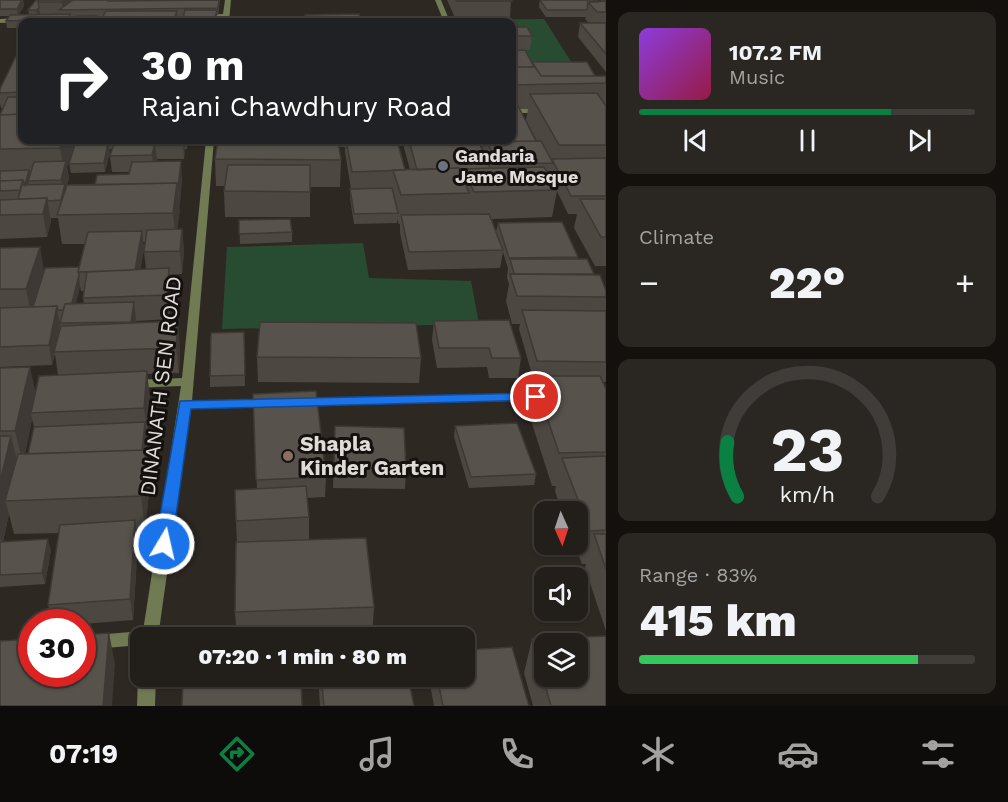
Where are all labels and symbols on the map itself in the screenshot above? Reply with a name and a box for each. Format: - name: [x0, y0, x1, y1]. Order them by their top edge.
- place label: Gandaria Jame Mosque: [455, 145, 578, 187]
- marker: Gandaria Jame Mosque: [436, 159, 450, 173]
- street label: DINANATH SEN ROAD: [135, 275, 186, 497]
- pin: [510, 371, 561, 422]
- place label: Shapla Kinder Garten: [300, 431, 444, 480]
- marker: Shapla Kinder Garten: [281, 449, 295, 463]
- north arrow: [534, 501, 588, 555]
- position arrow: [132, 512, 196, 576]
- speed limit sign: 30: [18, 609, 96, 687]

